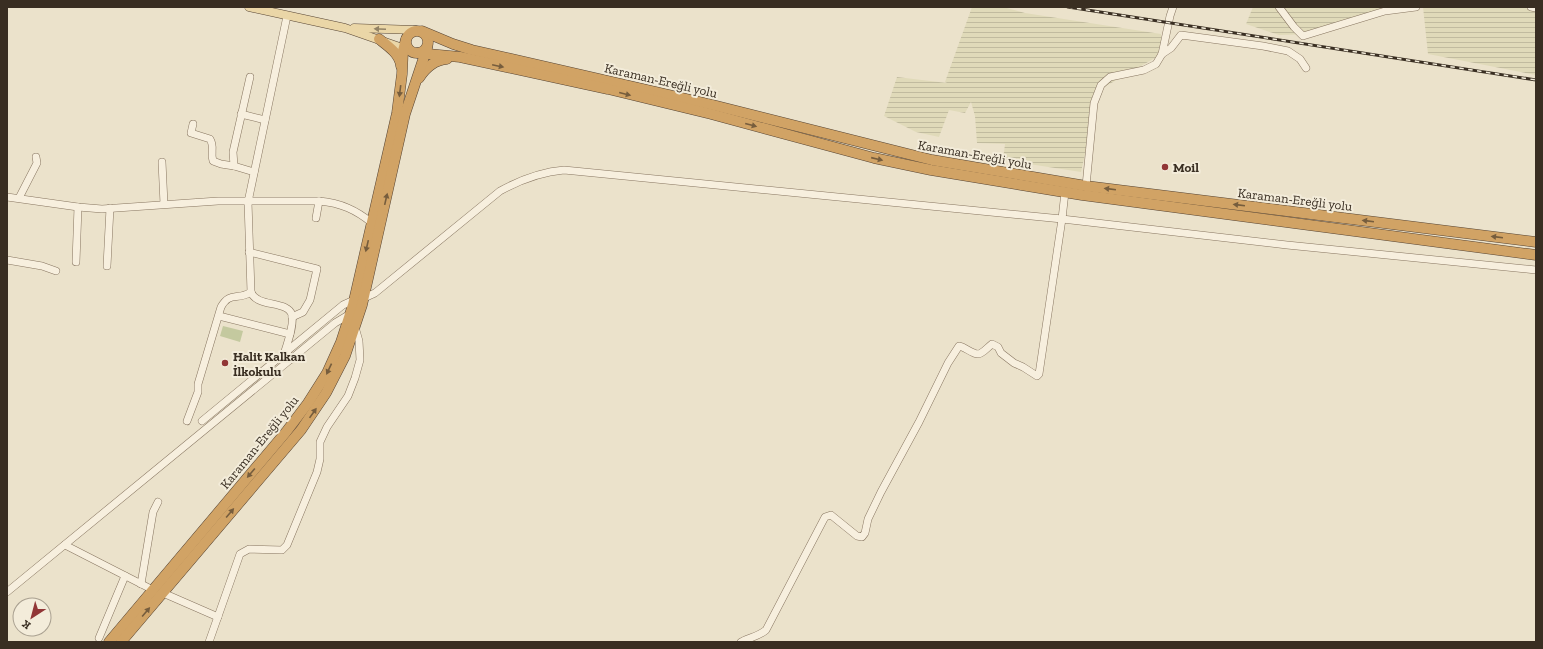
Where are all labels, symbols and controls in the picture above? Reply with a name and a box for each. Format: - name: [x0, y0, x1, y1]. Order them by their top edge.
- one-way arrow: [373, 26, 386, 32]
- street label: Karaman-Ereğli yolu: [603, 60, 719, 101]
- one-way arrow: [492, 63, 504, 69]
- one-way arrow: [397, 85, 403, 97]
- one-way arrow: [619, 91, 631, 97]
- one-way arrow: [746, 122, 758, 128]
- street label: Karaman-Ereğli yolu: [917, 137, 1034, 172]
- one-way arrow: [871, 156, 883, 162]
- place label: Moil: [1173, 160, 1199, 175]
- marker: Moil: [1160, 162, 1170, 172]
- street label: Karaman-Ereğli yolu: [1237, 185, 1354, 214]
- one-way arrow: [1104, 186, 1116, 192]
- one-way arrow: [384, 193, 390, 205]
- one-way arrow: [1233, 202, 1245, 208]
- one-way arrow: [1362, 218, 1374, 224]
- one-way arrow: [1491, 234, 1503, 240]
- one-way arrow: [364, 240, 370, 252]
- place label: Halit Kalkan İlkokulu: [233, 349, 305, 379]
- marker: Halit Kalkan İlkokulu: [220, 358, 230, 368]
- one-way arrow: [326, 364, 332, 375]
- street label: Karaman-Ereğli yolu: [217, 392, 302, 492]
- one-way arrow: [309, 408, 317, 418]
- one-way arrow: [246, 468, 255, 478]
- one-way arrow: [226, 508, 235, 519]
- north arrow: [12, 597, 52, 637]
- one-way arrow: [142, 607, 151, 618]
- text: K: [19, 617, 33, 632]

